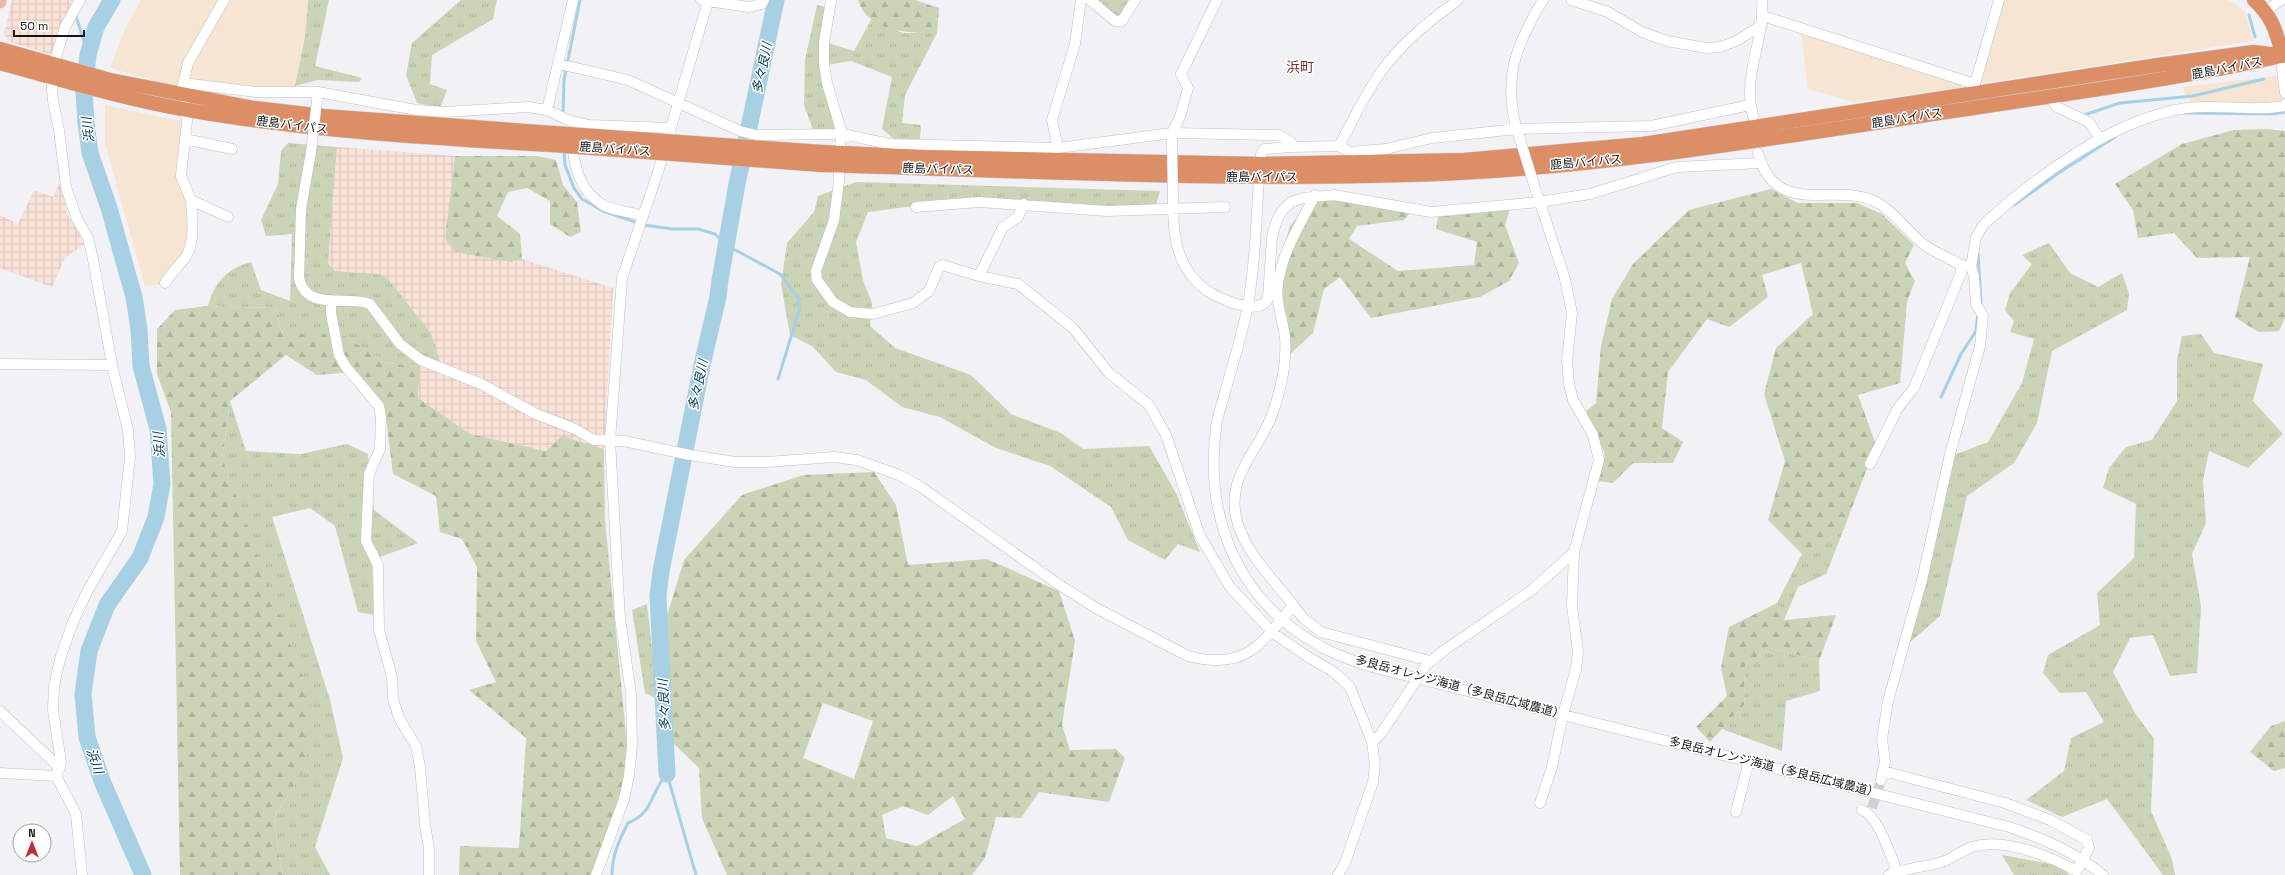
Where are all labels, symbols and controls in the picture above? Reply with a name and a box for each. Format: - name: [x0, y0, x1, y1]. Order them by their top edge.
- scale bar: [14, 12, 84, 38]
- text: 50 m: [20, 18, 48, 34]
- water label: 多々良川: [748, 39, 776, 95]
- street label: 鹿島バイパス: [2190, 53, 2264, 83]
- district label: 浜町: [1286, 58, 1314, 76]
- street label: 鹿島バイパス: [1870, 104, 1944, 132]
- street label: 鹿島バイパス: [255, 113, 329, 137]
- water label: 浜川: [78, 114, 98, 144]
- street label: 鹿島バイパス: [579, 139, 651, 159]
- street label: 鹿島バイパス: [1550, 151, 1622, 173]
- street label: 鹿島バイパス: [902, 160, 974, 178]
- street label: 鹿島バイパス: [1226, 169, 1298, 185]
- water label: 多々良川: [684, 356, 712, 412]
- water label: 浜川: [149, 429, 169, 459]
- street label: 多良岳オレンジ海道（多良岳広域農道）: [1354, 651, 1566, 723]
- water label: 多々良川: [654, 677, 674, 731]
- street label: 多良岳オレンジ海道（多良岳広域農道）: [1667, 733, 1881, 801]
- water label: 浜川: [83, 746, 108, 778]
- north arrow: [12, 823, 52, 863]
- text: N: [28, 826, 36, 840]

